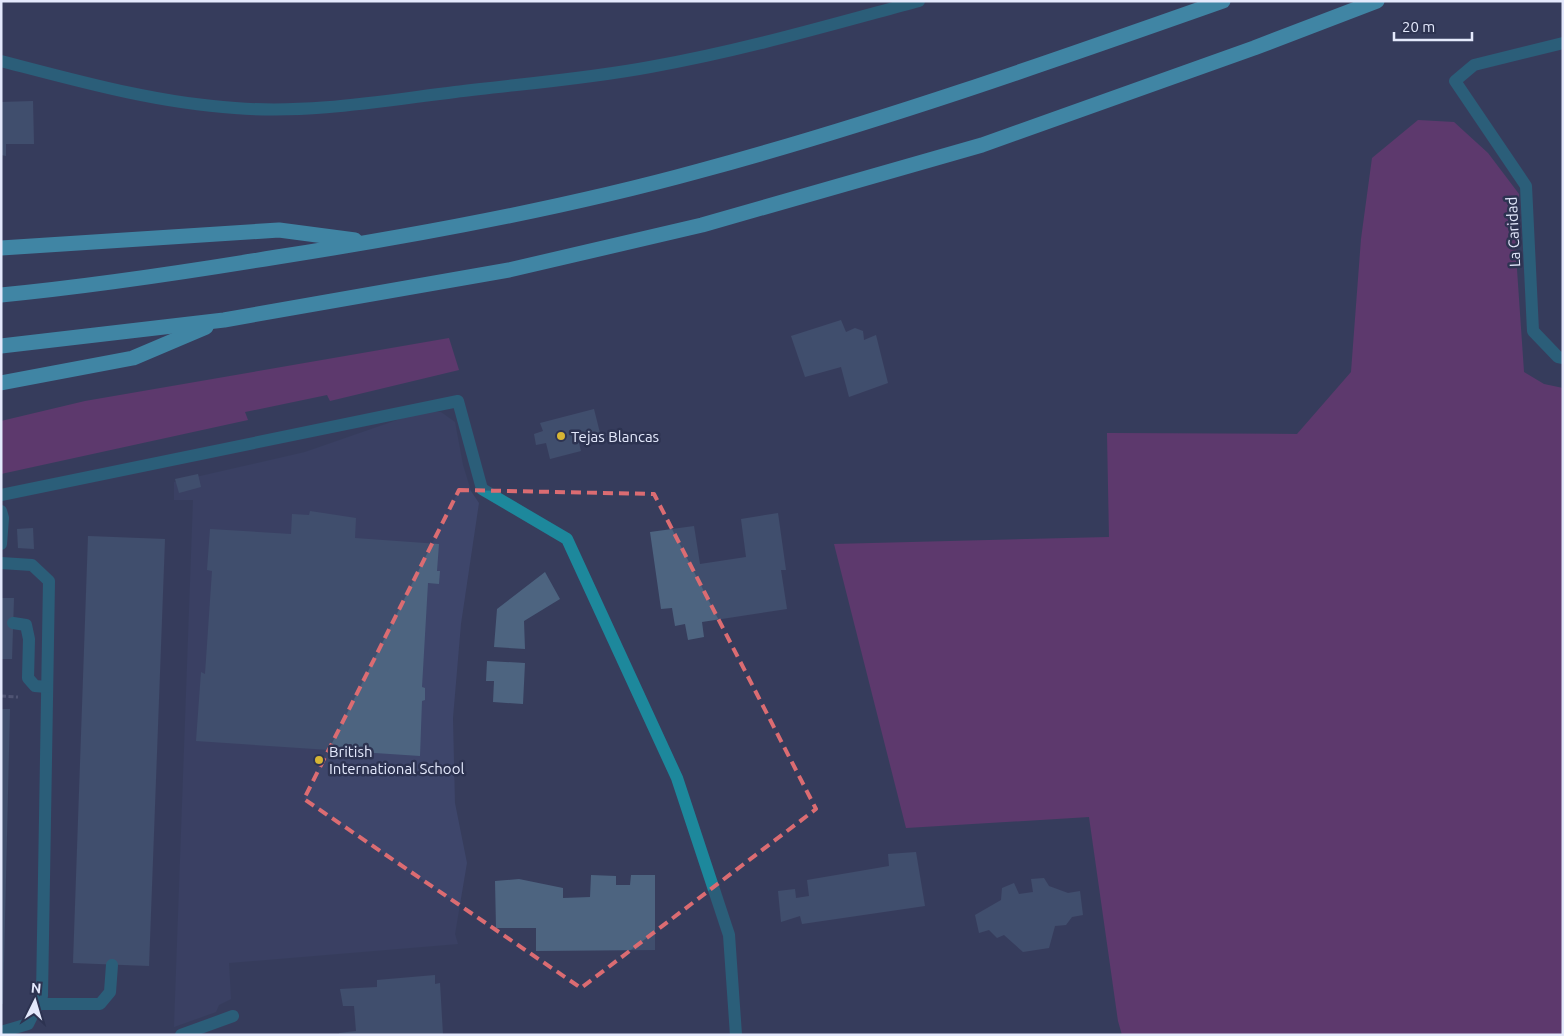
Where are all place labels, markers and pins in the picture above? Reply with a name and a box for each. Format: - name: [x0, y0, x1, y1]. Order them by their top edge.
- place label: Tejas Blancas: [571, 428, 659, 445]
- marker: Tejas Blancas: [555, 430, 567, 442]
- place label: British International School: [329, 743, 464, 777]
- marker: British International School: [313, 754, 325, 766]

